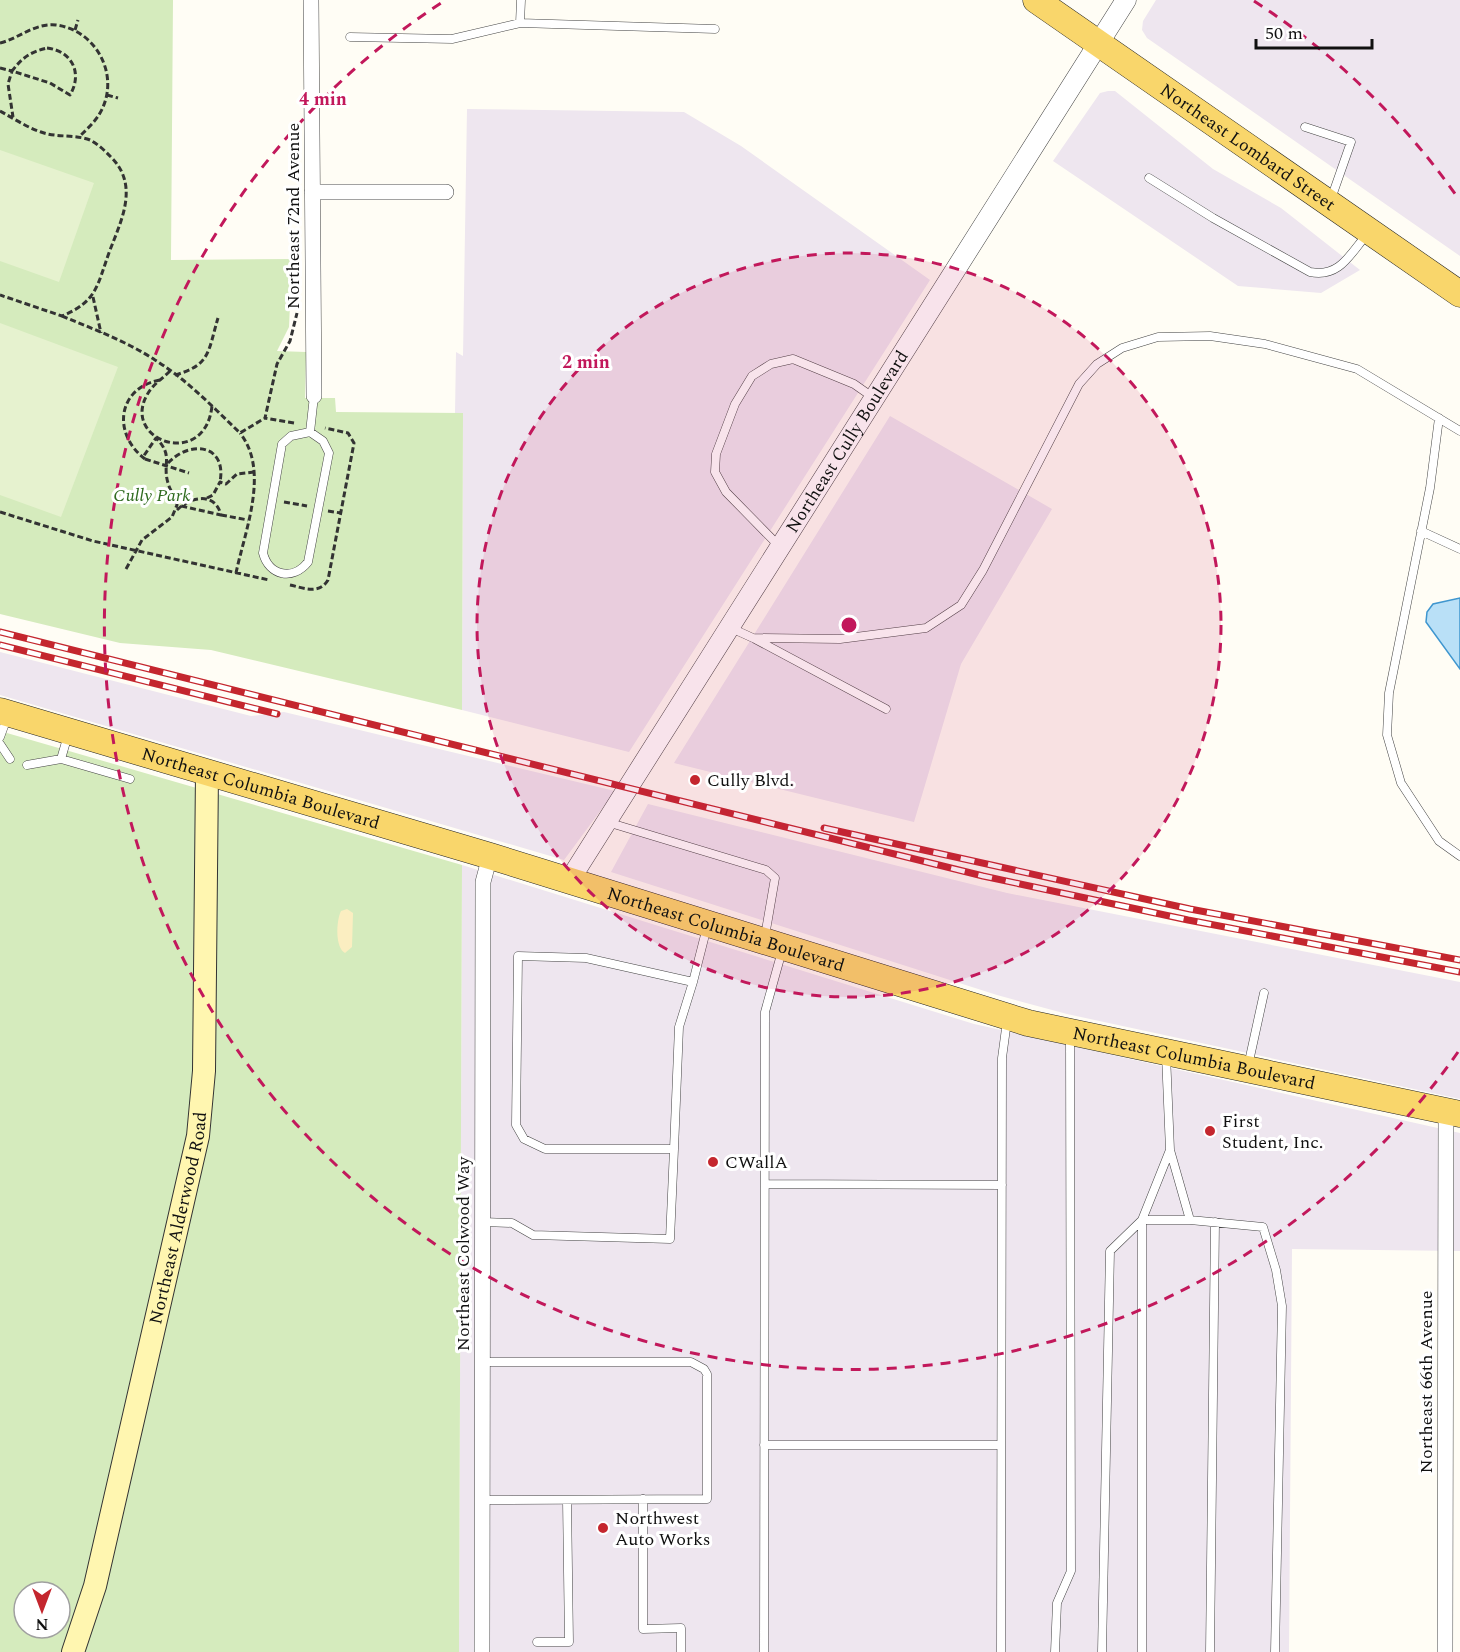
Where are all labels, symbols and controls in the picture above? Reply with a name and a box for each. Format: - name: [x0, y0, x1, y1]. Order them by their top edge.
- scale bar: [1256, 12, 1372, 50]
- text: 50 m: [1265, 20, 1303, 47]
- street label: Northeast Lombard Street: [1155, 76, 1341, 218]
- text: 4 min: [299, 86, 347, 113]
- street label: Northeast 72nd Avenue: [280, 123, 307, 309]
- street label: Northeast Cully Boulevard: [779, 345, 915, 538]
- text: 2 min: [562, 349, 610, 376]
- park label: Cully Park: [113, 482, 191, 509]
- centre of rings: [839, 615, 859, 635]
- street label: Northeast Columbia Boulevard: [138, 740, 383, 836]
- place label: Cully Blvd.: [707, 767, 794, 794]
- marker: Cully Blvd.: [688, 773, 702, 787]
- street label: Northeast Columbia Boulevard: [604, 880, 848, 979]
- street label: Northeast Columbia Boulevard: [1070, 1019, 1318, 1097]
- place label: First Student, Inc.: [1222, 1108, 1323, 1156]
- street label: Northeast Alderwood Road: [142, 1110, 214, 1327]
- marker: First Student, Inc.: [1203, 1124, 1217, 1138]
- place label: CWallA: [725, 1149, 788, 1176]
- street label: Northeast Colwood Way: [450, 1155, 477, 1351]
- marker: CWallA: [706, 1155, 720, 1169]
- street label: Northeast 66th Avenue: [1413, 1291, 1440, 1473]
- place label: Northwest Auto Works: [615, 1505, 710, 1553]
- marker: Northwest Auto Works: [596, 1521, 610, 1535]
- north arrow: [12, 1580, 72, 1640]
- text: N: [35, 1612, 49, 1636]

